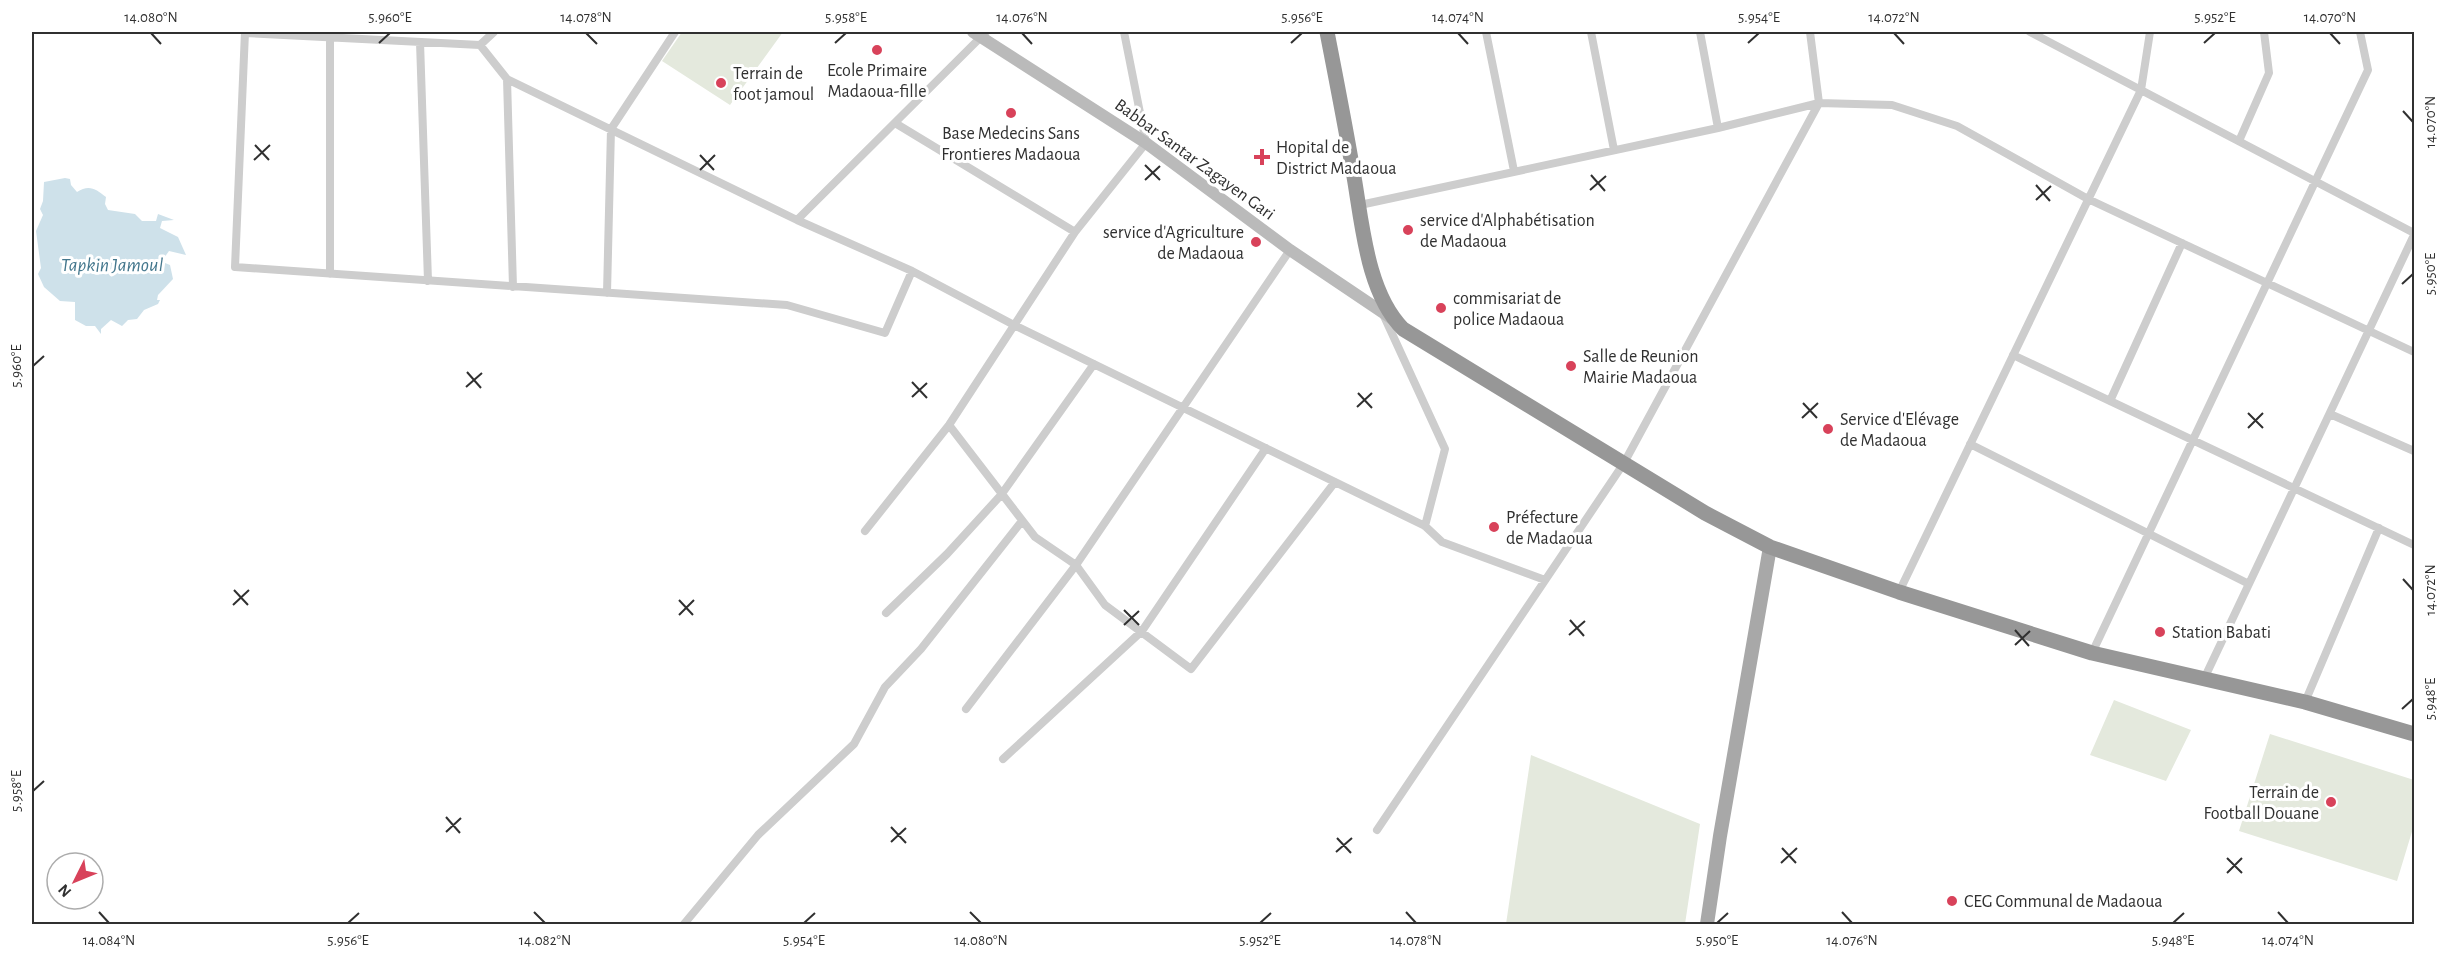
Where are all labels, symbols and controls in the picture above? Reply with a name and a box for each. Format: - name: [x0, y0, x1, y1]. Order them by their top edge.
- text: 14.080°N: [124, 10, 178, 25]
- text: 5.960°E: [368, 10, 412, 25]
- text: 14.078°N: [560, 10, 612, 25]
- text: 5.958°E: [825, 10, 867, 25]
- text: 14.076°N: [996, 10, 1048, 25]
- text: 5.956°E: [1281, 10, 1323, 25]
- text: 14.074°N: [1432, 10, 1484, 25]
- text: 5.954°E: [1738, 10, 1780, 25]
- text: 14.072°N: [1868, 10, 1920, 25]
- text: 5.952°E: [2194, 10, 2236, 25]
- text: 14.070°N: [2304, 10, 2356, 25]
- marker: Ecole Primaire Madaoua-fille: [870, 43, 884, 57]
- place label: Ecole Primaire Madaoua-fille: [827, 62, 927, 101]
- place label: Terrain de foot jamoul: [733, 65, 814, 104]
- marker: Terrain de foot jamoul: [714, 76, 728, 90]
- street label: Babbar Santar Zagayen Gari: [1111, 96, 1278, 224]
- text: 14.070°N: [2423, 96, 2438, 148]
- marker: Base Medecins Sans Frontieres Madaoua: [1004, 106, 1018, 120]
- place label: Base Medecins Sans Frontieres Madaoua: [941, 125, 1081, 164]
- place label: Hopital de District Madaoua: [1276, 139, 1396, 178]
- marker: Hopital de District Madaoua: [1253, 148, 1271, 166]
- place label: service d'Alphabétisation de Madaoua: [1420, 212, 1595, 251]
- marker: service d'Alphabétisation de Madaoua: [1401, 223, 1415, 237]
- place label: service d'Agriculture de Madaoua: [1103, 224, 1244, 263]
- marker: service d'Agriculture de Madaoua: [1249, 235, 1263, 249]
- text: 5.950°E: [2423, 253, 2438, 295]
- water label: Tapkin Jamoul: [61, 255, 163, 275]
- place label: commisariat de police Madaoua: [1453, 290, 1564, 329]
- marker: commisariat de police Madaoua: [1434, 301, 1448, 315]
- text: 5.960°E: [9, 344, 24, 388]
- place label: Salle de Reunion Mairie Madaoua: [1583, 348, 1698, 387]
- marker: Salle de Reunion Mairie Madaoua: [1564, 359, 1578, 373]
- place label: Service d'Elévage de Madaoua: [1840, 411, 1959, 450]
- marker: Service d'Elévage de Madaoua: [1821, 422, 1835, 436]
- place label: Préfecture de Madaoua: [1506, 509, 1593, 548]
- marker: Préfecture de Madaoua: [1487, 520, 1501, 534]
- text: 14.072°N: [2423, 564, 2438, 616]
- place label: Station Babati: [2172, 624, 2271, 642]
- marker: Station Babati: [2153, 625, 2167, 639]
- text: 5.948°E: [2423, 678, 2438, 720]
- text: 5.958°E: [9, 770, 24, 812]
- place label: Terrain de Football Douane: [2204, 784, 2319, 823]
- marker: Terrain de Football Douane: [2324, 795, 2338, 809]
- north arrow: [45, 851, 105, 911]
- text: N: [55, 881, 74, 900]
- place label: CEG Communal de Madaoua: [1964, 893, 2163, 911]
- marker: CEG Communal de Madaoua: [1945, 894, 1959, 908]
- text: 14.084°N: [83, 933, 135, 948]
- text: 5.956°E: [327, 933, 369, 948]
- text: 14.082°N: [519, 933, 571, 948]
- text: 5.954°E: [783, 933, 825, 948]
- text: 14.080°N: [954, 933, 1008, 948]
- text: 5.952°E: [1239, 933, 1281, 948]
- text: 14.078°N: [1390, 933, 1442, 948]
- text: 5.950°E: [1696, 933, 1738, 948]
- text: 14.076°N: [1826, 933, 1878, 948]
- text: 5.948°E: [2152, 933, 2194, 948]
- text: 14.074°N: [2262, 933, 2314, 948]

